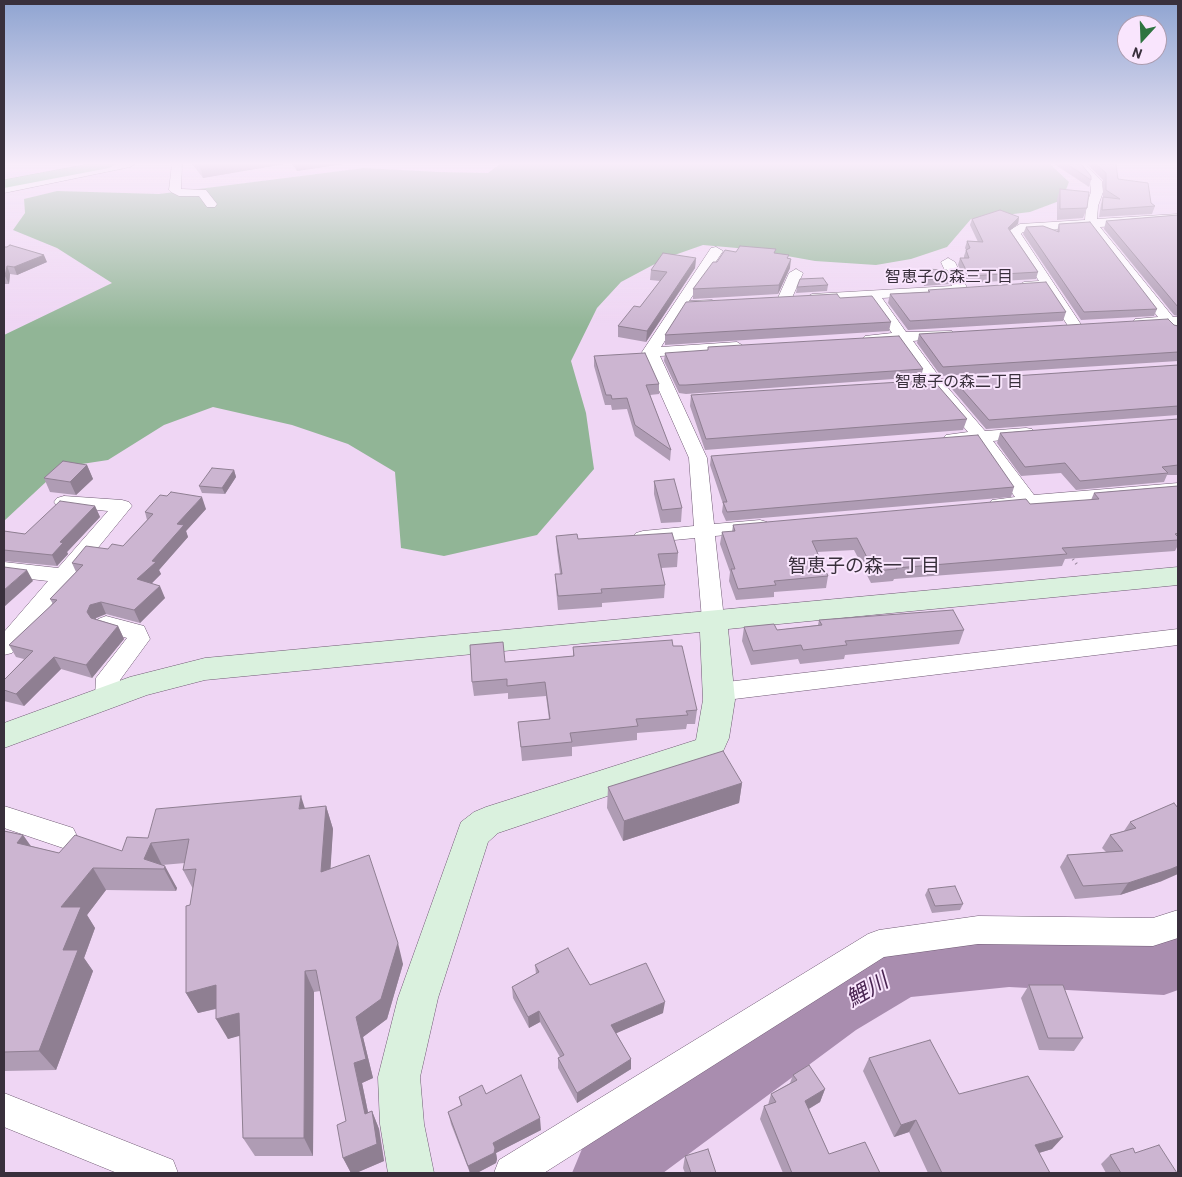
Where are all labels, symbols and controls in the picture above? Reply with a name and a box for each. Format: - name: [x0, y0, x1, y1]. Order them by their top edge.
- north arrow: [1117, 15, 1167, 65]
- text: N: [1130, 44, 1144, 63]
- district label: 智恵子の森三丁目: [885, 267, 1013, 287]
- district label: 智恵子の森二丁目: [895, 372, 1023, 392]
- district label: 智恵子の森一丁目: [788, 555, 940, 577]
- water label: 鯉川: [841, 968, 893, 1012]

